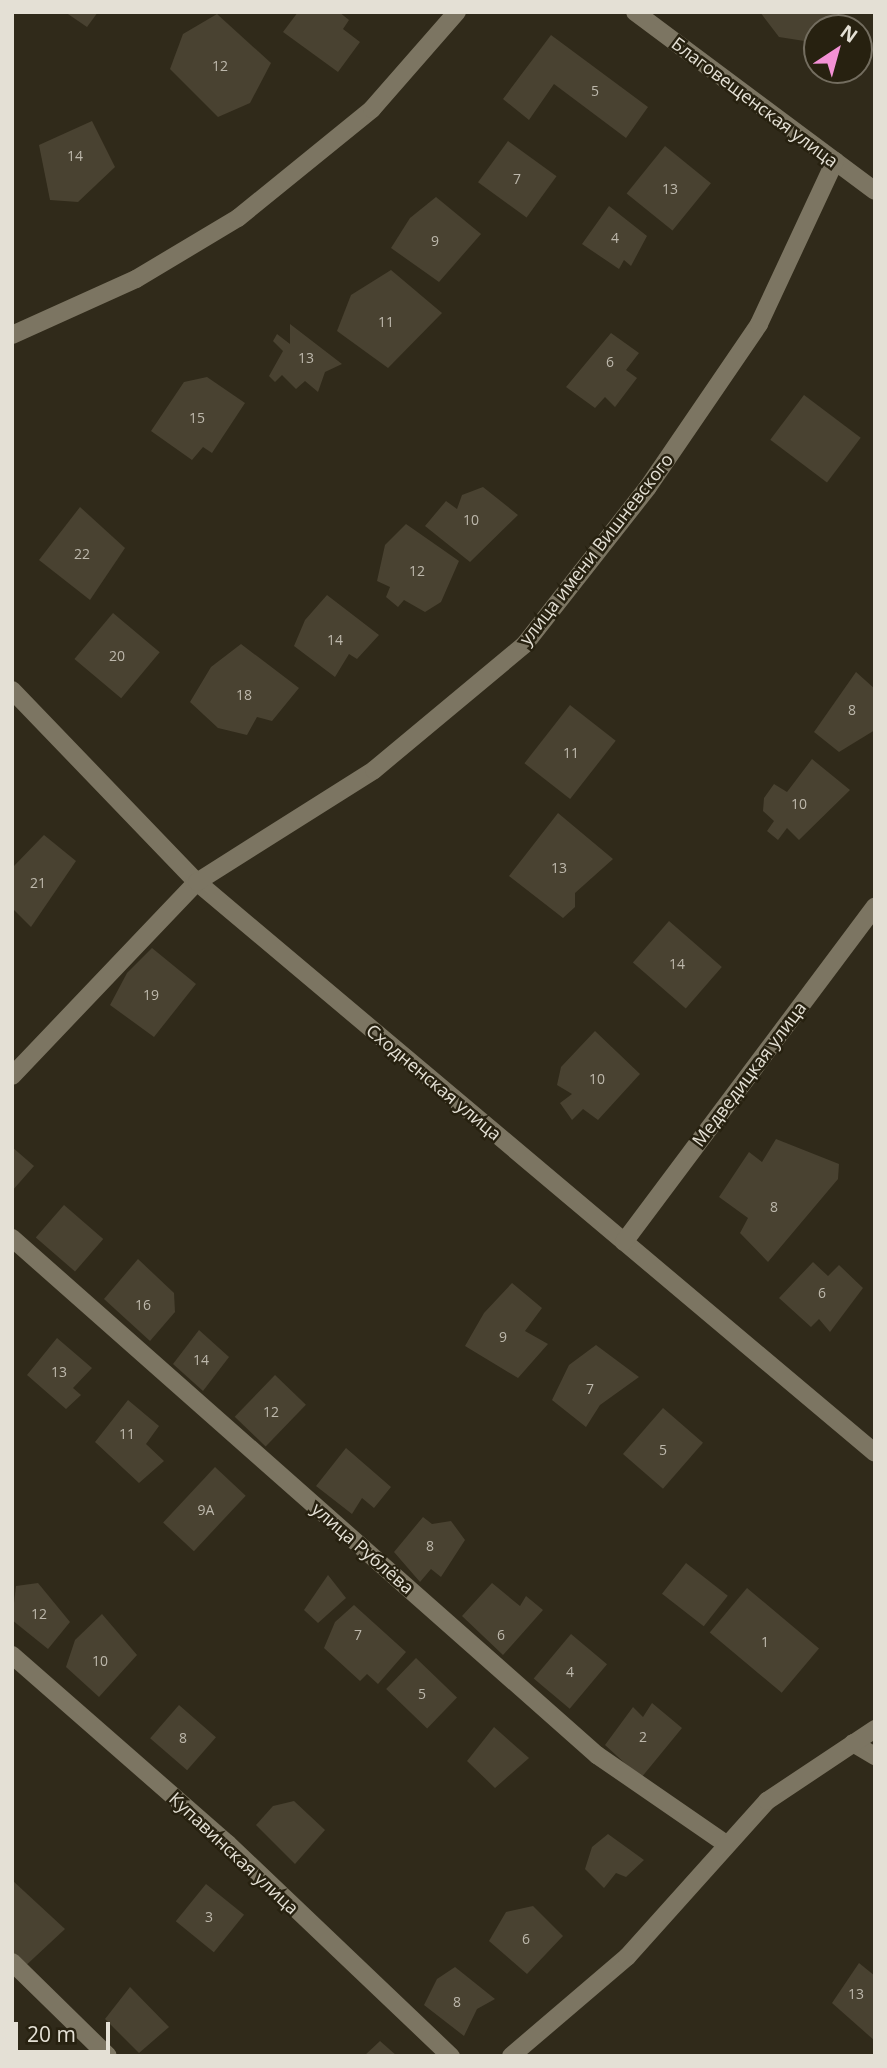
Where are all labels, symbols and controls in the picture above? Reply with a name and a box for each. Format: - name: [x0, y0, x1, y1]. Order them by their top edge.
- north arrow: [803, 14, 873, 84]
- text: N: [835, 19, 863, 49]
- street label: Благовещенская улица: [668, 32, 842, 172]
- house number: 12: [212, 58, 228, 74]
- house number: 5: [591, 83, 599, 99]
- house number: 14: [67, 148, 83, 164]
- house number: 7: [513, 171, 521, 187]
- house number: 13: [662, 181, 678, 197]
- house number: 4: [611, 230, 619, 246]
- house number: 9: [431, 233, 439, 249]
- house number: 11: [378, 314, 394, 330]
- house number: 13: [298, 350, 314, 366]
- house number: 6: [606, 354, 614, 370]
- house number: 15: [189, 410, 205, 426]
- street label: улица имени Вишневского: [514, 449, 678, 649]
- house number: 10: [463, 512, 479, 528]
- house number: 22: [74, 546, 90, 562]
- house number: 12: [409, 563, 425, 579]
- house number: 14: [327, 632, 343, 648]
- house number: 20: [109, 648, 125, 664]
- house number: 18: [236, 687, 252, 703]
- house number: 8: [848, 702, 856, 718]
- house number: 11: [563, 745, 579, 761]
- house number: 10: [791, 796, 807, 812]
- house number: 13: [551, 860, 567, 876]
- house number: 21: [30, 875, 46, 891]
- house number: 14: [669, 956, 685, 972]
- house number: 19: [143, 987, 159, 1003]
- street label: Медведицкая улица: [687, 997, 811, 1151]
- street label: Сходненская улица: [362, 1019, 506, 1145]
- house number: 10: [589, 1071, 605, 1087]
- house number: 8: [770, 1199, 778, 1215]
- house number: 6: [818, 1285, 826, 1301]
- house number: 16: [135, 1297, 151, 1313]
- house number: 9: [499, 1329, 507, 1345]
- house number: 14: [193, 1352, 209, 1368]
- house number: 13: [51, 1364, 67, 1380]
- house number: 7: [586, 1381, 594, 1397]
- house number: 12: [263, 1404, 279, 1420]
- house number: 11: [119, 1426, 135, 1442]
- house number: 5: [659, 1442, 667, 1458]
- street label: улица Рублёва: [308, 1498, 418, 1598]
- house number: 9А: [198, 1502, 214, 1518]
- house number: 8: [426, 1538, 434, 1554]
- house number: 12: [31, 1606, 47, 1622]
- house number: 7: [354, 1627, 362, 1643]
- house number: 6: [497, 1627, 505, 1643]
- house number: 1: [761, 1634, 769, 1650]
- house number: 10: [92, 1653, 108, 1669]
- house number: 4: [566, 1664, 574, 1680]
- house number: 5: [418, 1686, 426, 1702]
- house number: 2: [639, 1729, 647, 1745]
- house number: 8: [179, 1730, 187, 1746]
- street label: Купавинская улица: [165, 1787, 303, 1919]
- house number: 3: [205, 1909, 213, 1925]
- house number: 6: [522, 1931, 530, 1947]
- house number: 13: [848, 1986, 864, 2002]
- house number: 8: [453, 1994, 461, 2010]
- scale bar: [18, 2008, 114, 2052]
- text: 20 m: [27, 2020, 76, 2048]

